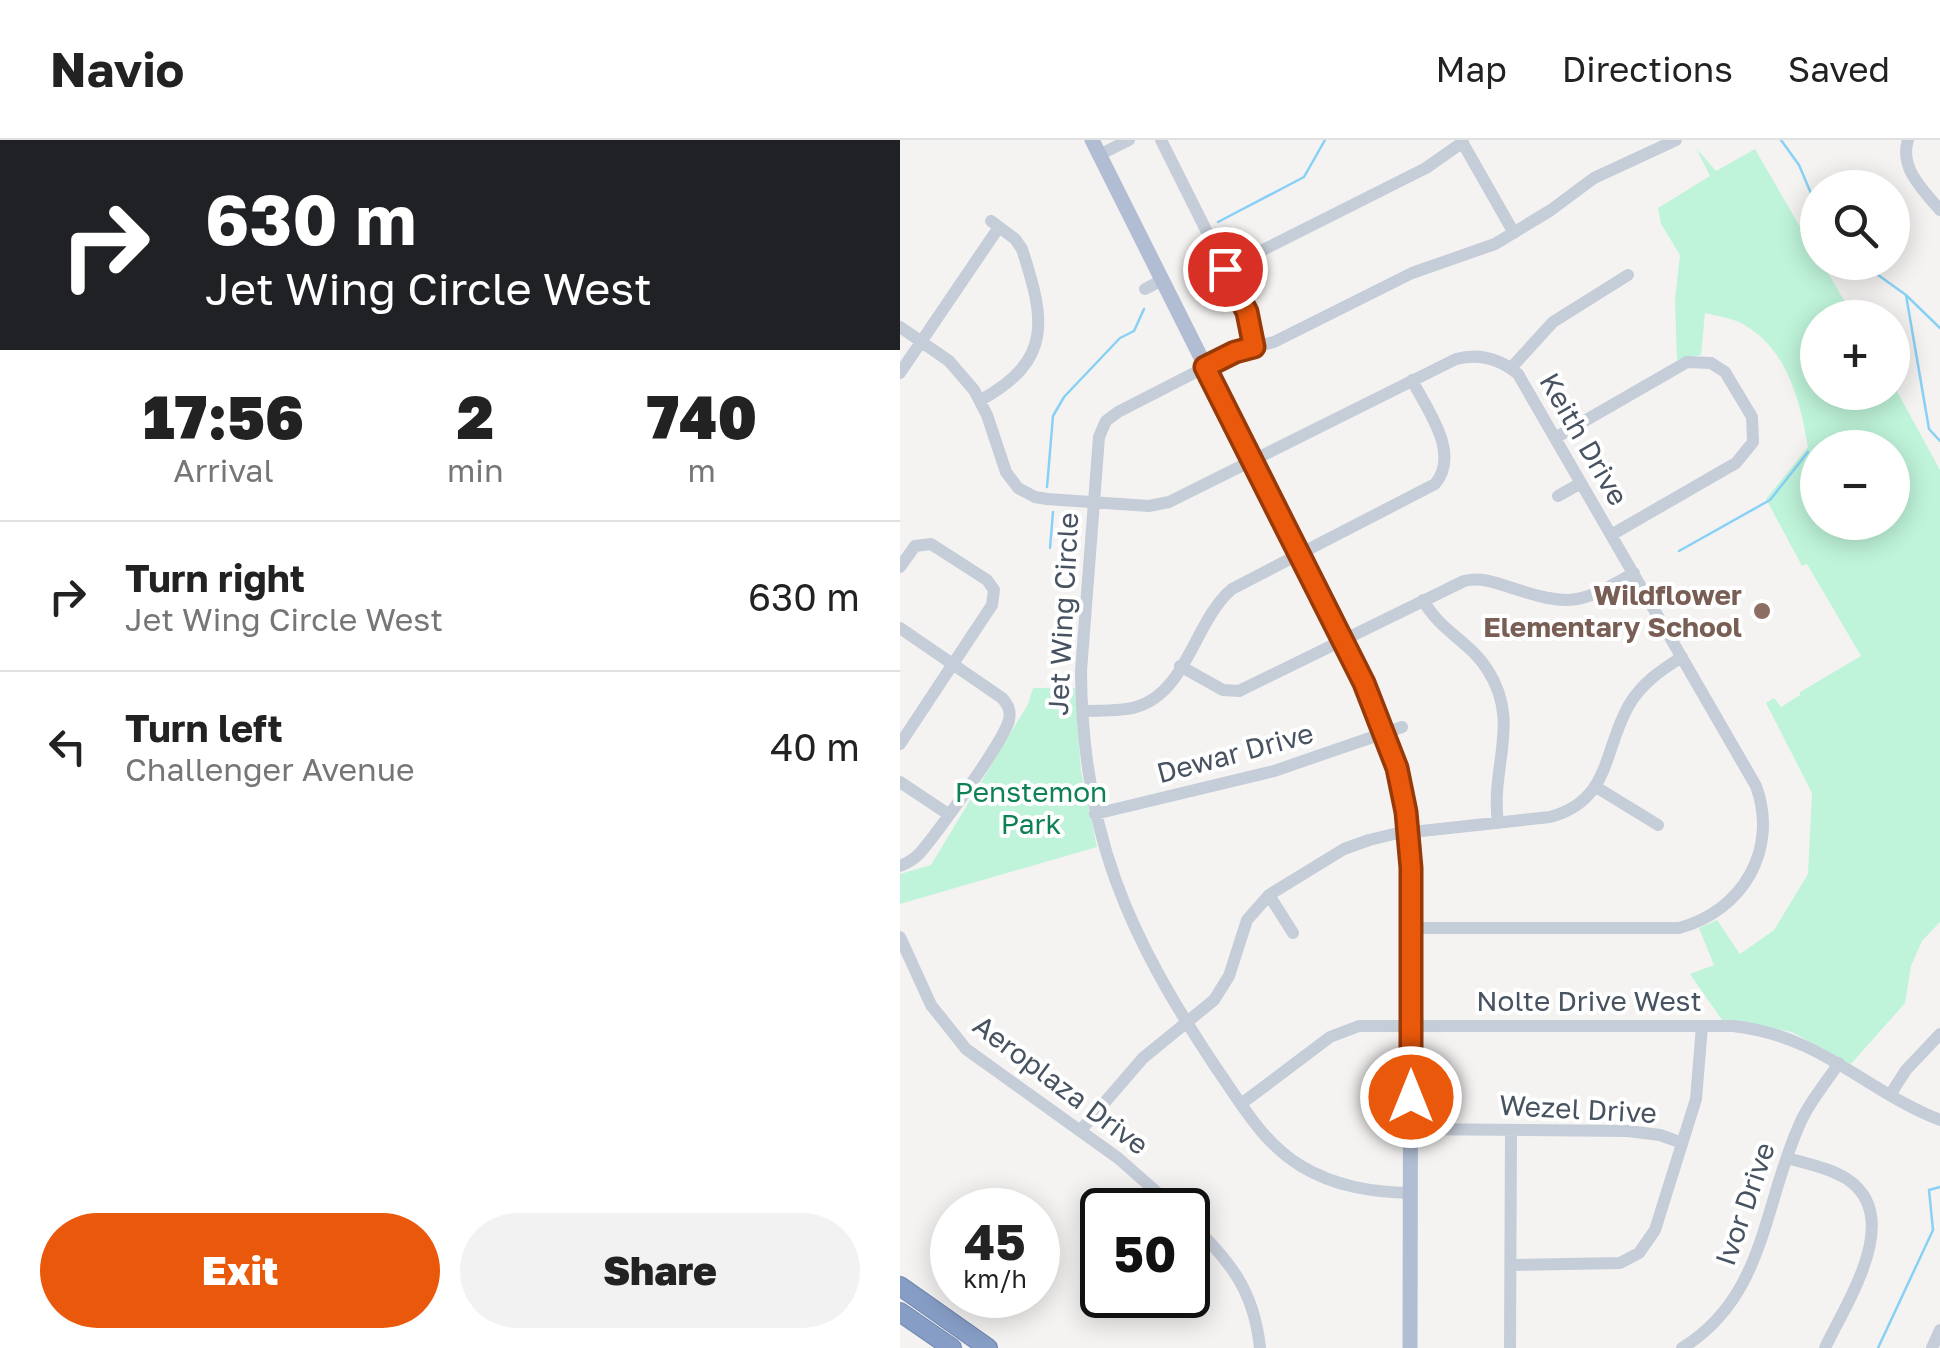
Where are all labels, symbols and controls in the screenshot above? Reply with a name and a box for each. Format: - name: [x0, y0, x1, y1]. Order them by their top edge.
- text: Navio: [50, 40, 184, 98]
- text: Map: [1435, 48, 1507, 90]
- text: Directions: [1562, 48, 1733, 90]
- text: Saved: [1788, 48, 1890, 90]
- map controls: [1800, 170, 1910, 540]
- button: search: [1800, 170, 1910, 280]
- text: 630 m: [205, 176, 416, 260]
- icon: right: [40, 180, 170, 310]
- pin: [1183, 227, 1268, 312]
- icon: arrive: [1198, 242, 1253, 297]
- text: Jet Wing Circle West: [205, 261, 652, 315]
- button: +: [1800, 300, 1910, 410]
- street label: Keith Drive: [1533, 367, 1636, 511]
- text: 17:56: [143, 380, 304, 452]
- text: 2: [457, 380, 494, 452]
- text: 740: [647, 380, 757, 452]
- button: −: [1800, 430, 1910, 540]
- text: Arrival: [173, 451, 274, 489]
- text: min: [447, 451, 504, 489]
- text: m: [688, 451, 716, 489]
- street label: Jet Wing Circle: [1041, 512, 1084, 716]
- text: Turn right: [125, 555, 305, 600]
- icon: right: [40, 569, 95, 624]
- text: 630 m: [748, 574, 860, 619]
- place label: Wildflower Elementary School: [1483, 578, 1742, 643]
- text: Jet Wing Circle West: [125, 600, 443, 638]
- marker: Wildflower Elementary School: [1751, 600, 1773, 622]
- text: Turn left: [125, 705, 283, 750]
- street label: Dewar Drive: [1153, 716, 1317, 789]
- icon: left: [40, 719, 95, 774]
- text: 40 m: [770, 724, 860, 769]
- text: Challenger Avenue: [125, 750, 415, 788]
- park label: Penstemon Park: [955, 775, 1107, 840]
- street label: Nolte Drive West: [1476, 984, 1702, 1017]
- street label: Aeroplaza Drive: [967, 1008, 1155, 1161]
- position arrow: [1359, 1045, 1463, 1149]
- street label: Wezel Drive: [1498, 1088, 1658, 1129]
- street label: Ivor Drive: [1708, 1138, 1781, 1270]
- speed limit sign: 50: [1080, 1188, 1210, 1318]
- text: 45: [964, 1211, 1026, 1271]
- button: Exit: [40, 1213, 440, 1328]
- button: Share: [460, 1213, 860, 1328]
- text: km/h: [963, 1263, 1027, 1294]

